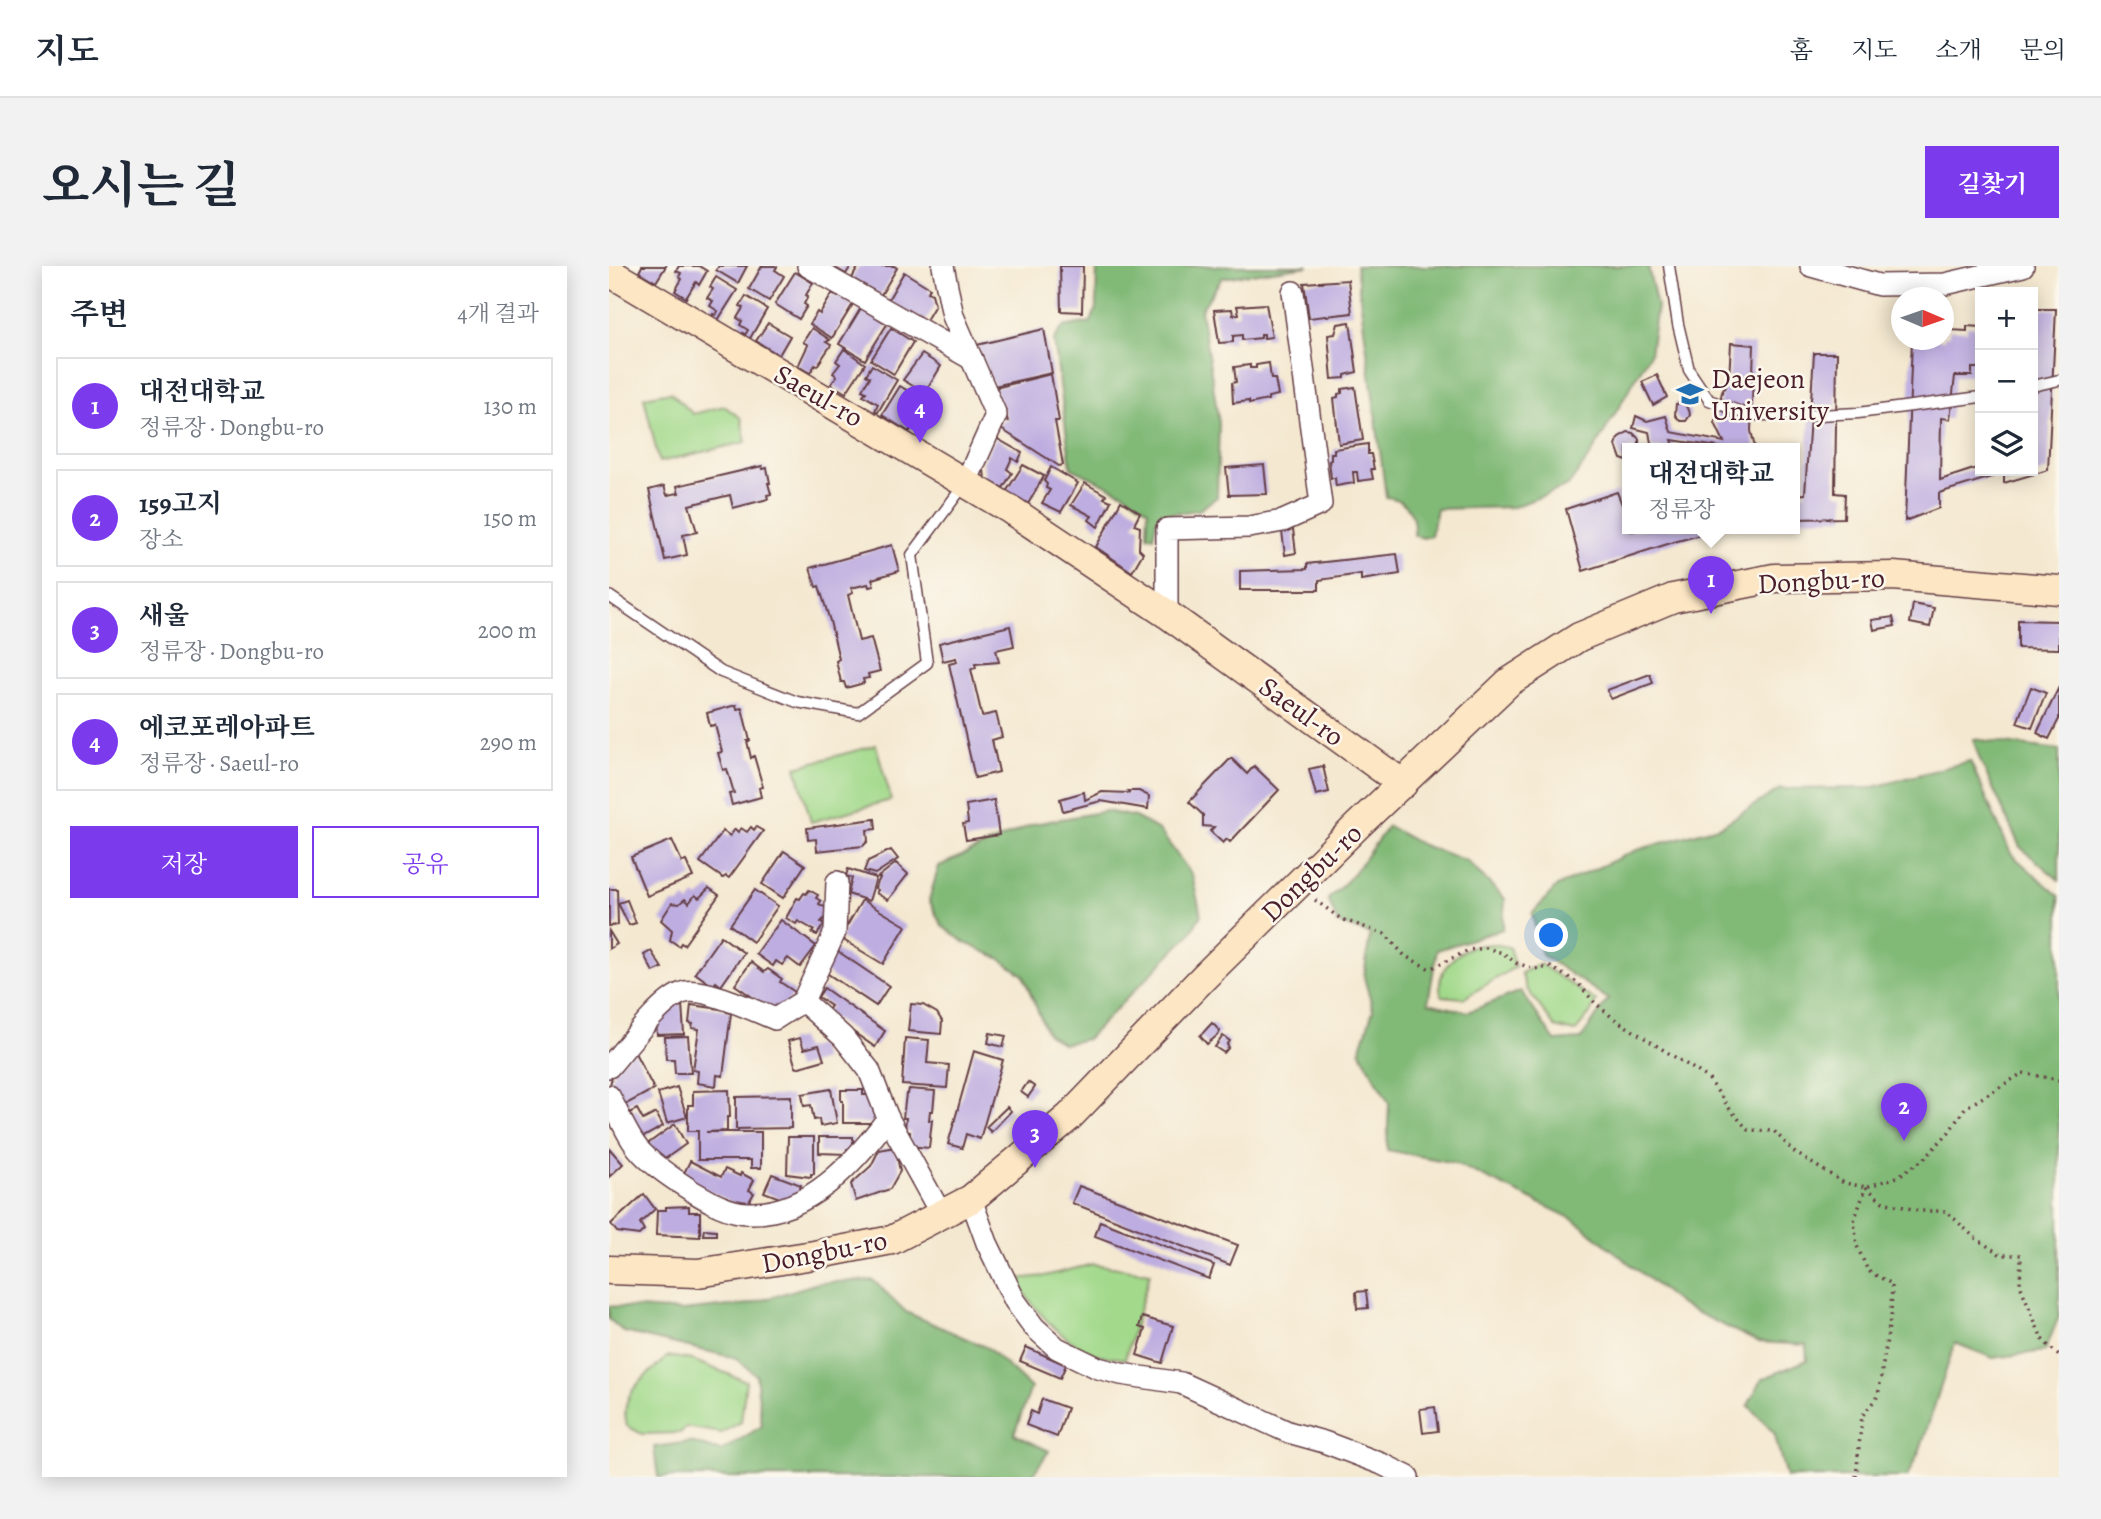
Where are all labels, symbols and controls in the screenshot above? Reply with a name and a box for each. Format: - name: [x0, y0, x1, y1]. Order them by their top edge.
- text: 지도: [35, 28, 99, 73]
- text: 홈: [1790, 34, 1813, 66]
- text: 지도: [1851, 34, 1897, 66]
- text: 소개: [1935, 34, 1982, 66]
- text: 문의: [2020, 34, 2066, 66]
- button: 길찾기: [1925, 146, 2059, 218]
- text: 오시는 길: [42, 152, 240, 219]
- north arrow: [1891, 287, 1954, 350]
- map controls: [1975, 287, 2038, 476]
- button: +: [1975, 287, 2038, 350]
- text: 주변: [70, 294, 128, 334]
- text: 4개 결과: [457, 298, 539, 329]
- button: −: [1975, 350, 2038, 413]
- street label: Saeul-ro: [767, 355, 870, 437]
- place label: Daejeon University: [1711, 360, 1829, 430]
- text: 대전대학교: [139, 374, 265, 409]
- school or university icon: Daejeon University: [1675, 379, 1705, 409]
- pin: 4: [897, 385, 943, 443]
- text: 1: [91, 391, 99, 422]
- text: 130 m: [484, 391, 537, 422]
- text: 정류장 · Dongbu-ro: [139, 412, 324, 443]
- button: layers: [1975, 413, 2038, 476]
- popup: [1622, 443, 1800, 534]
- text: 대전대학교: [1648, 456, 1774, 491]
- text: 159고지: [139, 486, 222, 521]
- text: 정류장: [1648, 494, 1715, 525]
- text: 2: [89, 503, 101, 534]
- text: 150 m: [483, 503, 537, 534]
- text: 장소: [139, 524, 183, 555]
- pin: 1: [1688, 556, 1734, 614]
- street label: Dongbu-ro: [1756, 559, 1886, 603]
- text: 새울: [139, 598, 189, 633]
- text: 3: [90, 615, 100, 646]
- text: 200 m: [478, 615, 537, 646]
- text: 정류장 · Dongbu-ro: [139, 636, 324, 667]
- street label: Saeul-ro: [1251, 668, 1352, 756]
- text: 에코포레아파트: [139, 710, 315, 745]
- text: 4: [90, 727, 100, 758]
- text: 290 m: [480, 727, 537, 758]
- text: 정류장 · Saeul-ro: [139, 748, 299, 779]
- street label: Dongbu-ro: [1253, 815, 1371, 931]
- button: 저장: [70, 826, 298, 898]
- button: 공유: [312, 826, 539, 898]
- your location: [1534, 918, 1568, 952]
- pin: 2: [1881, 1083, 1927, 1141]
- pin: 3: [1012, 1110, 1058, 1168]
- street label: Dongbu-ro: [758, 1221, 890, 1283]

